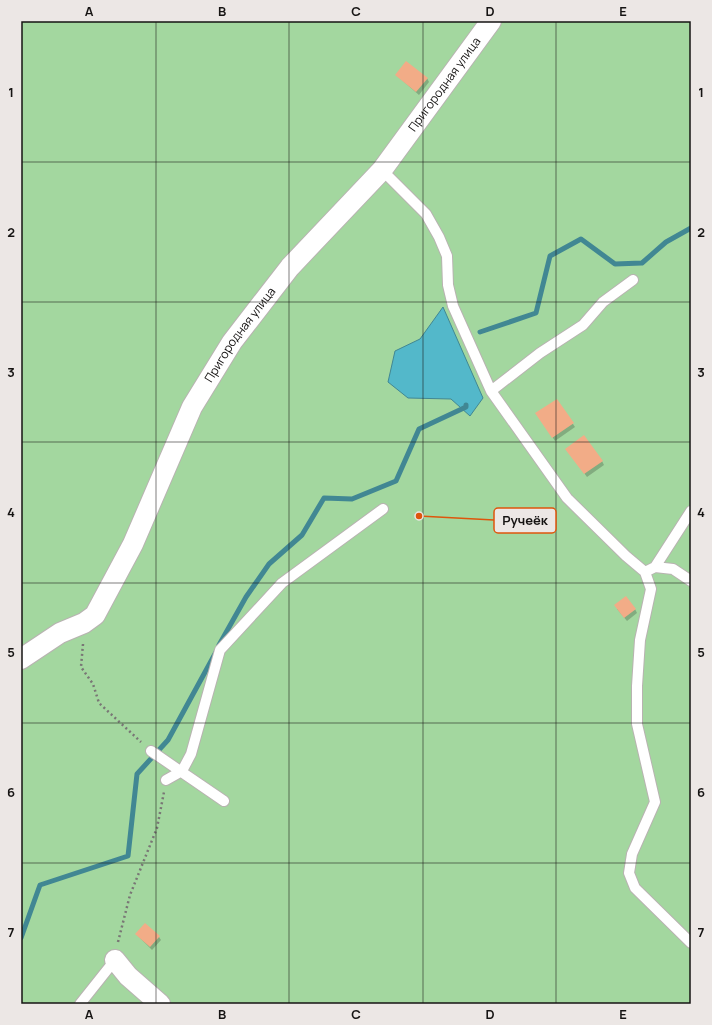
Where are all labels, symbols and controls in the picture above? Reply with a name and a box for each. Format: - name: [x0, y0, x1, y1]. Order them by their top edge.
- text: A: [85, 2, 94, 20]
- text: B: [218, 2, 226, 20]
- text: C: [351, 2, 361, 20]
- text: D: [485, 2, 495, 20]
- text: E: [619, 2, 627, 20]
- street label: Пригородная улица: [404, 34, 484, 135]
- text: 1: [8, 83, 14, 101]
- text: 1: [698, 83, 704, 101]
- text: 2: [7, 223, 15, 241]
- text: 2: [697, 223, 705, 241]
- street label: Пригородная улица: [200, 283, 279, 385]
- text: 3: [7, 363, 15, 381]
- text: 3: [697, 363, 705, 381]
- text: 4: [7, 503, 15, 521]
- text: 4: [697, 503, 705, 521]
- callout: Ручеёк: [494, 508, 556, 533]
- text: Ручеёк: [502, 511, 549, 529]
- text: 5: [7, 643, 15, 661]
- text: 5: [697, 643, 705, 661]
- text: 6: [7, 783, 15, 801]
- text: 6: [697, 783, 705, 801]
- text: 7: [8, 923, 15, 941]
- text: 7: [698, 923, 705, 941]
- text: A: [85, 1005, 94, 1023]
- text: B: [218, 1005, 226, 1023]
- text: C: [351, 1005, 361, 1023]
- text: D: [485, 1005, 495, 1023]
- text: E: [619, 1005, 627, 1023]

